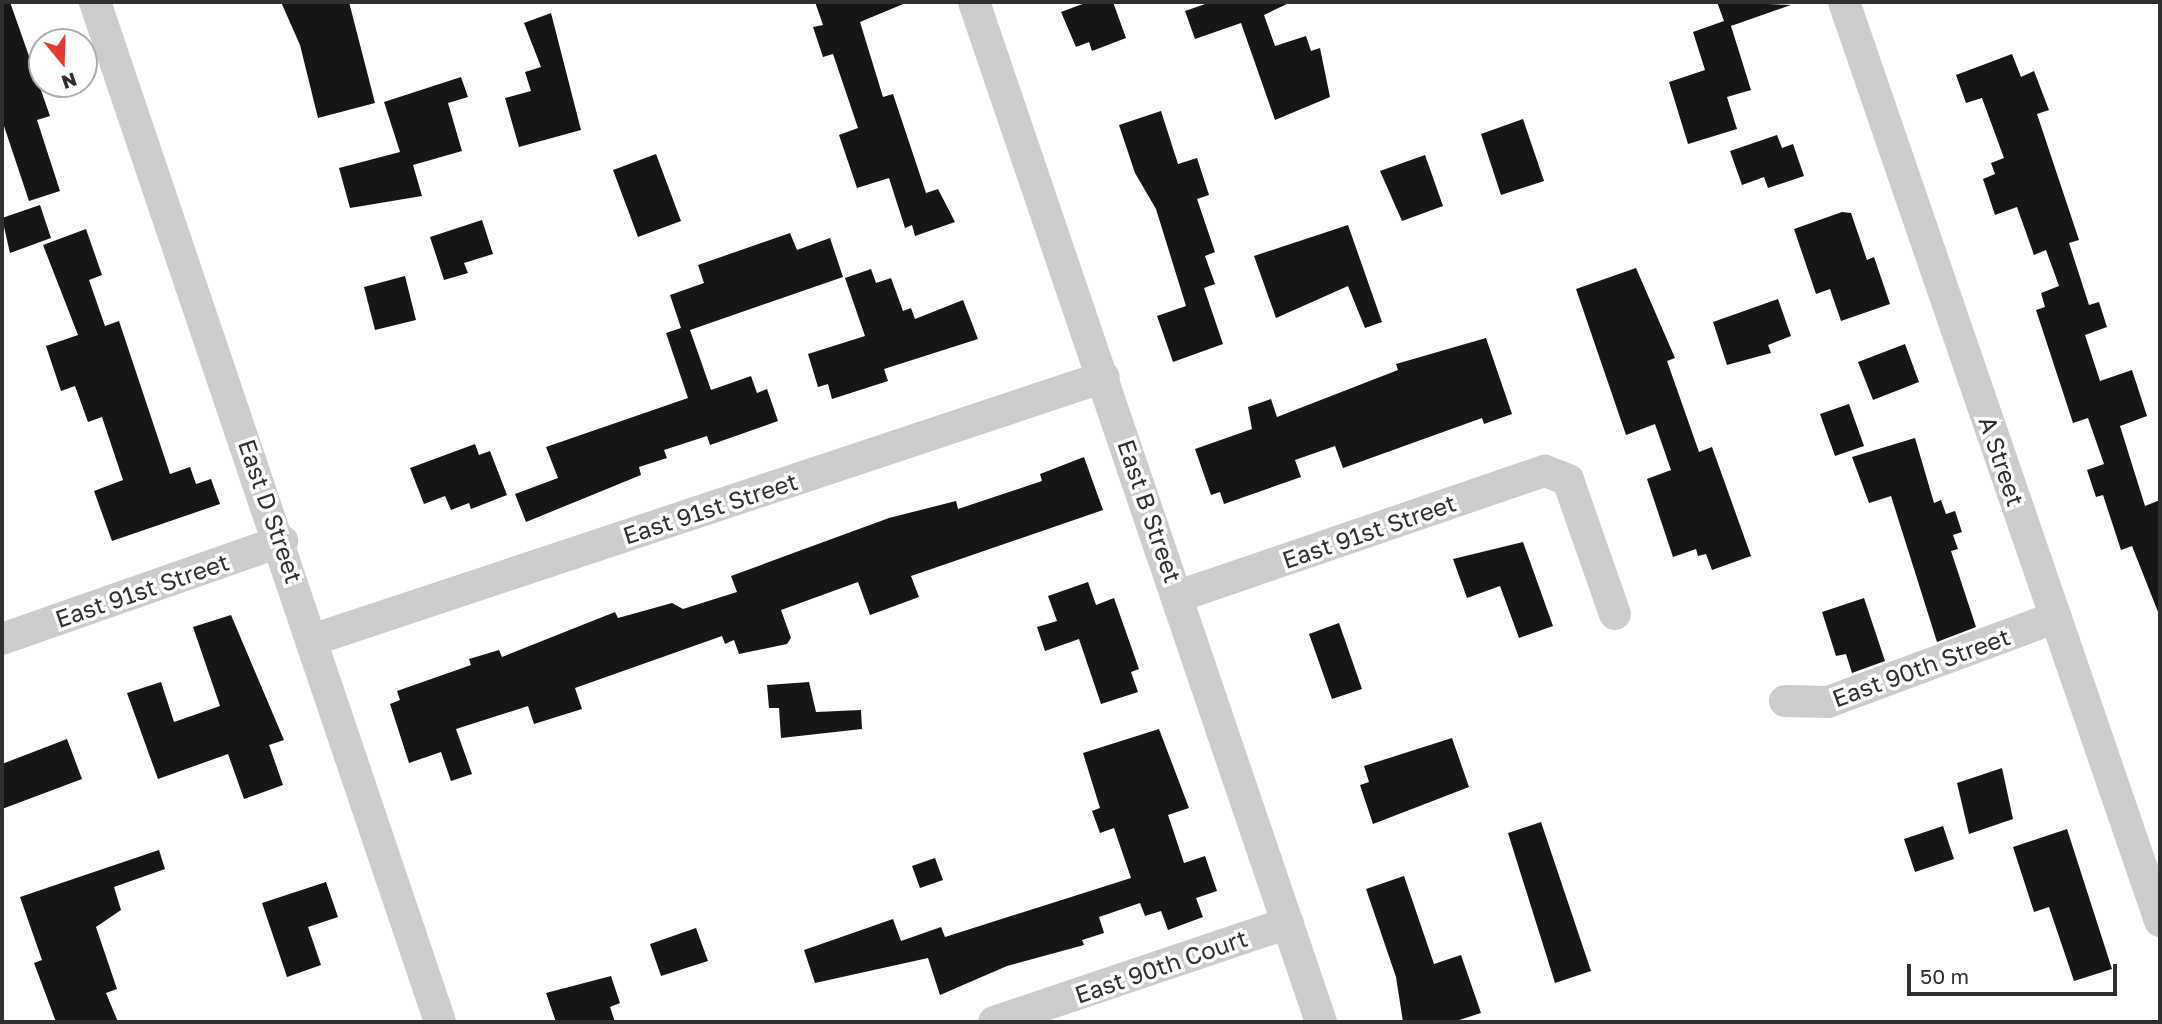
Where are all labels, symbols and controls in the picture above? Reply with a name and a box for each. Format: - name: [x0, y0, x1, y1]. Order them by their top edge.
- north arrow: [28, 28, 98, 98]
- text: N: [59, 68, 80, 95]
- street label: A Street: [1973, 412, 2031, 510]
- street label: East D Street: [233, 435, 309, 587]
- street label: East B Street: [1112, 436, 1188, 586]
- street label: East 91st Street: [619, 466, 801, 550]
- street label: East 91st Street: [1278, 488, 1460, 574]
- street label: East 91st Street: [51, 547, 233, 633]
- street label: East 90th Street: [1828, 621, 2014, 713]
- street label: East 90th Court: [1071, 923, 1251, 1009]
- scale bar: [1910, 950, 2120, 994]
- text: 50 m: [1920, 963, 1969, 989]

